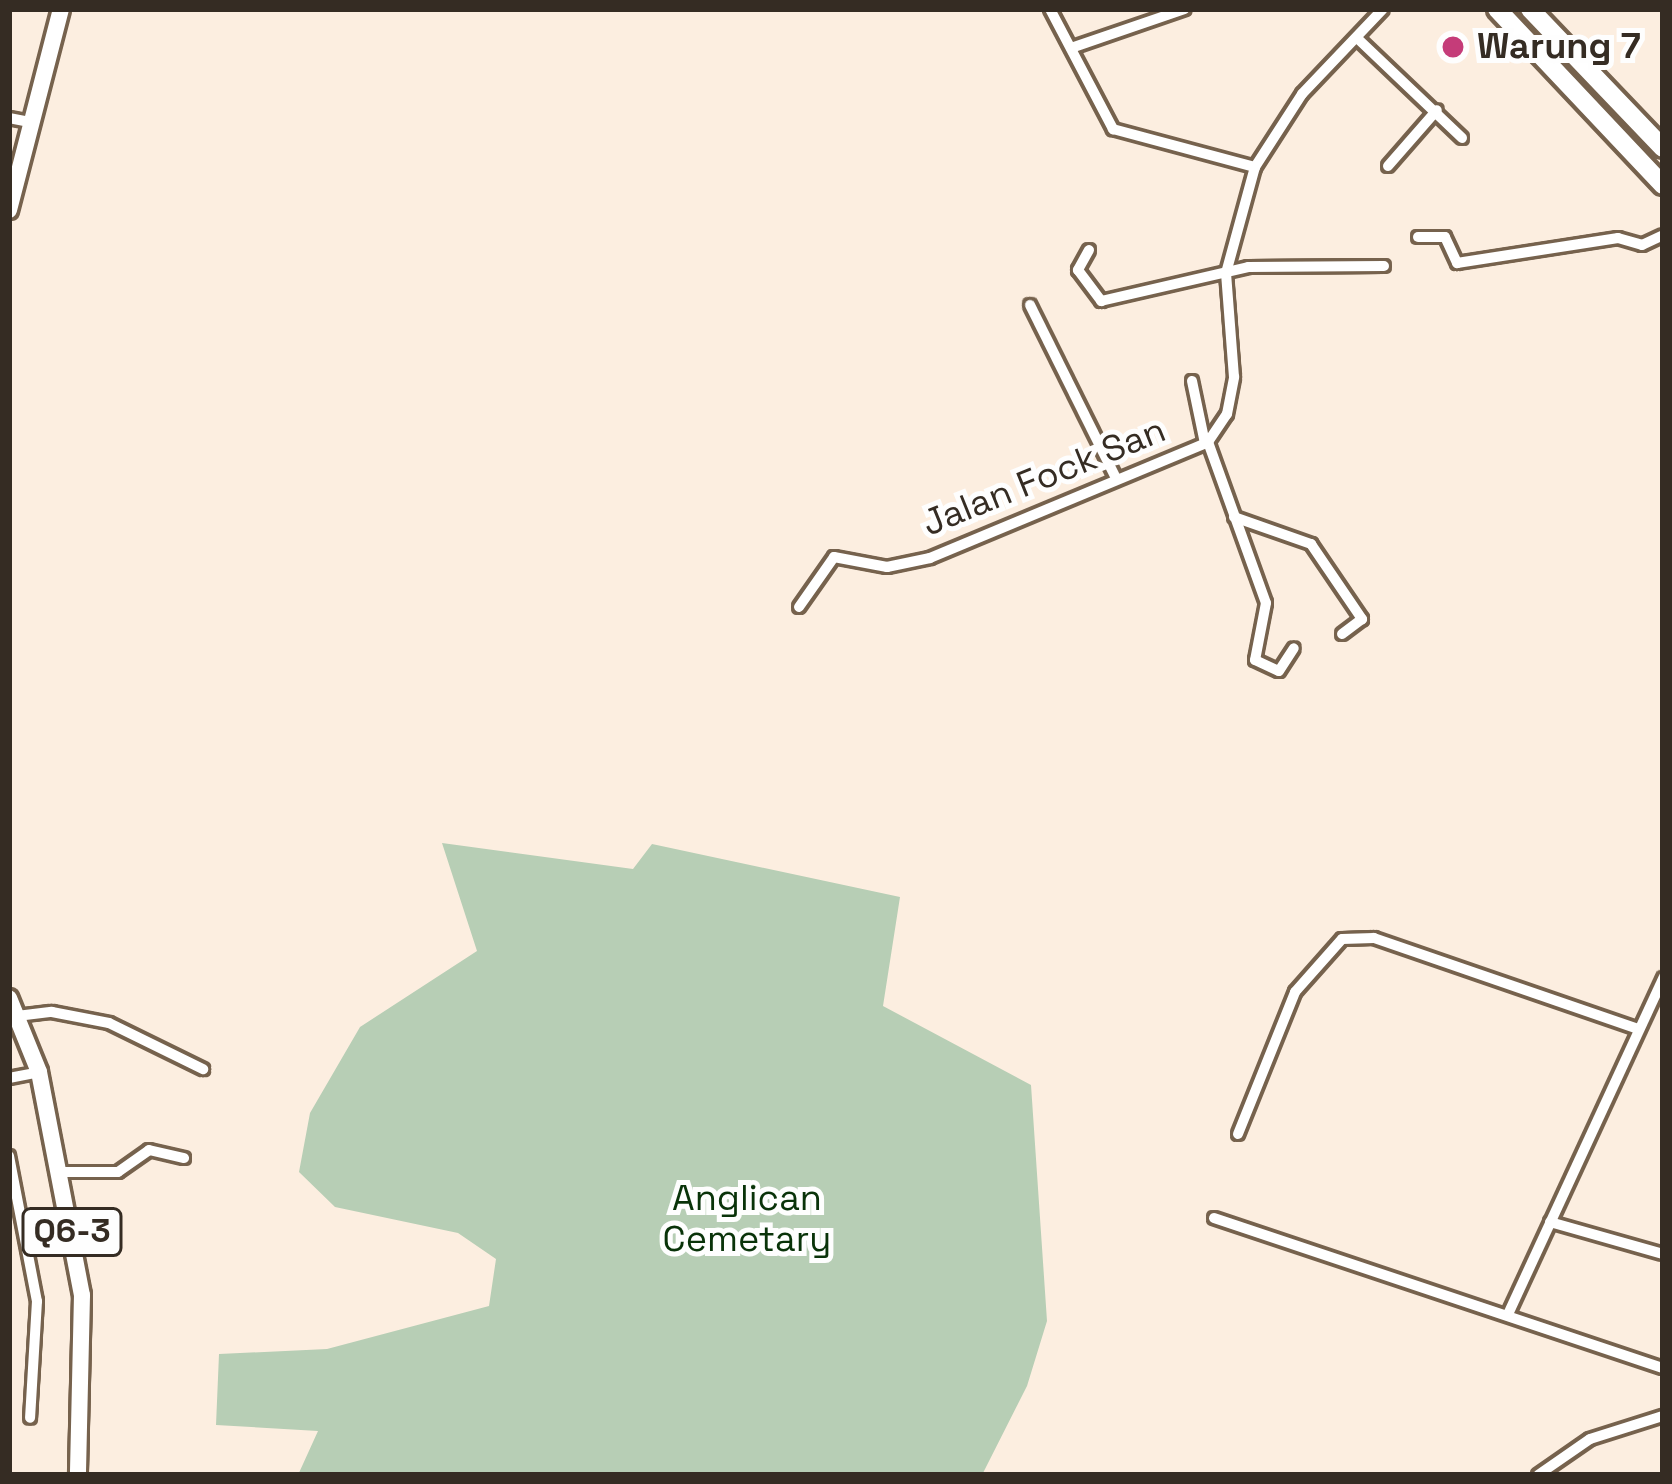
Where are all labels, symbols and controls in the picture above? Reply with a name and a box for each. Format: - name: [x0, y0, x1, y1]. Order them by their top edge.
- place label: Warung 7: [1477, 25, 1641, 69]
- marker: Warung 7: [1440, 34, 1466, 60]
- street label: Jalan Fock San: [916, 409, 1172, 545]
- park label: Anglican Cemetary: [663, 1176, 831, 1261]
- road number: Q6-3: [21, 1205, 123, 1259]

